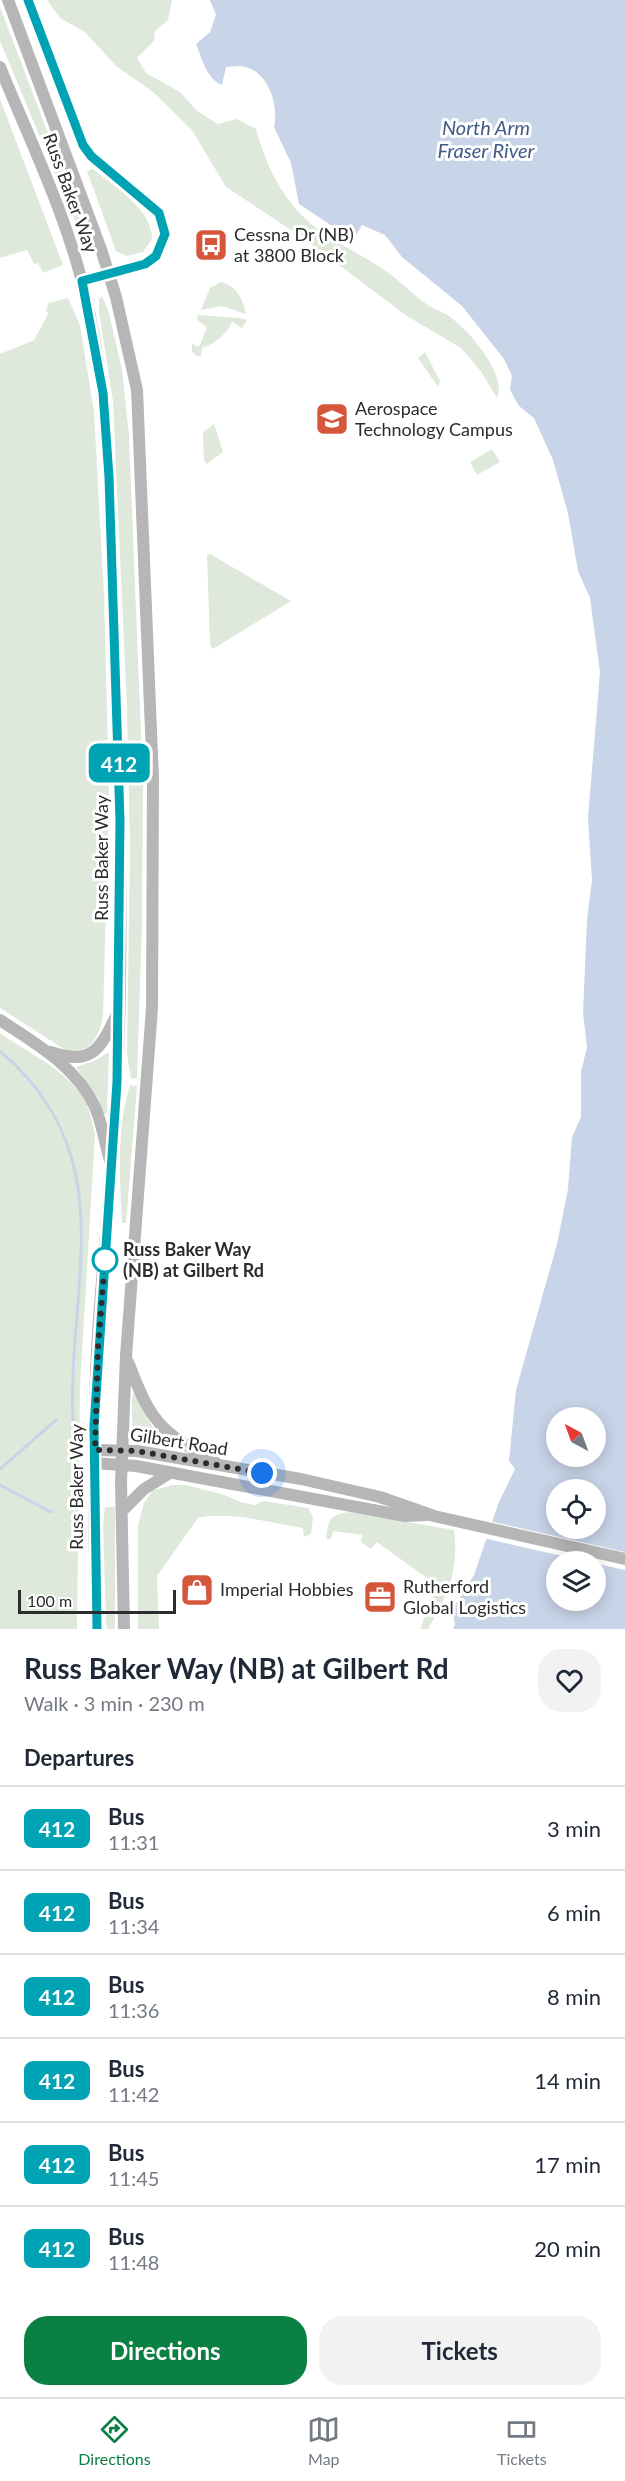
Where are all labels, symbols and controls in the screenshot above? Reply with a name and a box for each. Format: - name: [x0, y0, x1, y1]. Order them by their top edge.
- water label: North Arm Fraser River: [438, 115, 536, 162]
- street label: Russ Baker Way: [39, 130, 103, 256]
- place label: Cessna Dr (NB) at 3800 Block: [234, 223, 354, 266]
- bus stop icon: Cessna Dr (NB) at 3800 Block: [193, 227, 229, 263]
- place label: Aerospace Technology Campus: [355, 397, 513, 440]
- school or university icon: Aerospace Technology Campus: [314, 401, 350, 437]
- line badge: 412: [84, 744, 154, 783]
- text: 412: [101, 751, 137, 776]
- street label: Russ Baker Way: [90, 794, 112, 921]
- place label: Russ Baker Way (NB) at Gilbert Rd: [123, 1238, 264, 1281]
- marker: Russ Baker Way (NB) at Gilbert Rd: [92, 1247, 118, 1273]
- north arrow: [546, 1407, 606, 1467]
- map controls: [546, 1407, 606, 1611]
- street label: Gilbert Road: [129, 1422, 230, 1460]
- street label: Russ Baker Way: [65, 1423, 87, 1550]
- your location: [247, 1458, 277, 1488]
- button: locate: [546, 1479, 606, 1539]
- button: layers: [546, 1551, 606, 1611]
- shop icon: Imperial Hobbies: [179, 1572, 215, 1608]
- place label: Rutherford Global Logistics: [403, 1575, 526, 1618]
- place label: Imperial Hobbies: [220, 1578, 354, 1600]
- office icon: Rutherford Global Logistics: [362, 1579, 398, 1615]
- scale bar: [18, 1587, 176, 1614]
- text: 100 m: [27, 1591, 72, 1610]
- button: heart: [538, 1649, 601, 1712]
- text: Russ Baker Way (NB) at Gilbert Rd: [24, 1651, 449, 1685]
- text: Walk · 3 min · 230 m: [24, 1691, 205, 1715]
- text: Departures: [24, 1744, 134, 1771]
- text: Bus: [108, 1803, 144, 1830]
- text: 3 min: [547, 1815, 601, 1842]
- text: 412: [39, 1816, 75, 1841]
- text: 11:31: [108, 1830, 159, 1854]
- text: Bus: [108, 1887, 144, 1914]
- text: 6 min: [547, 1899, 601, 1926]
- text: 412: [39, 1900, 75, 1925]
- text: 11:34: [108, 1914, 159, 1938]
- text: Bus: [108, 1971, 144, 1998]
- text: 8 min: [547, 1983, 601, 2010]
- text: 412: [39, 1984, 75, 2009]
- text: 11:36: [108, 1998, 159, 2022]
- text: Bus: [108, 2055, 144, 2082]
- text: 14 min: [534, 2067, 601, 2094]
- text: 412: [39, 2068, 75, 2093]
- text: 11:42: [108, 2082, 159, 2106]
- text: Bus: [108, 2139, 144, 2166]
- text: 17 min: [534, 2151, 601, 2178]
- text: 412: [39, 2152, 75, 2177]
- text: 11:45: [108, 2166, 159, 2190]
- text: Bus: [108, 2223, 144, 2250]
- text: 20 min: [534, 2235, 601, 2262]
- text: 412: [39, 2236, 75, 2261]
- text: 11:48: [108, 2250, 159, 2274]
- button: Directions: [24, 2316, 307, 2385]
- button: Tickets: [319, 2316, 601, 2385]
- tab: Directions: [78, 2413, 151, 2468]
- tab: Map: [307, 2413, 340, 2468]
- tab: Tickets: [497, 2413, 547, 2468]

